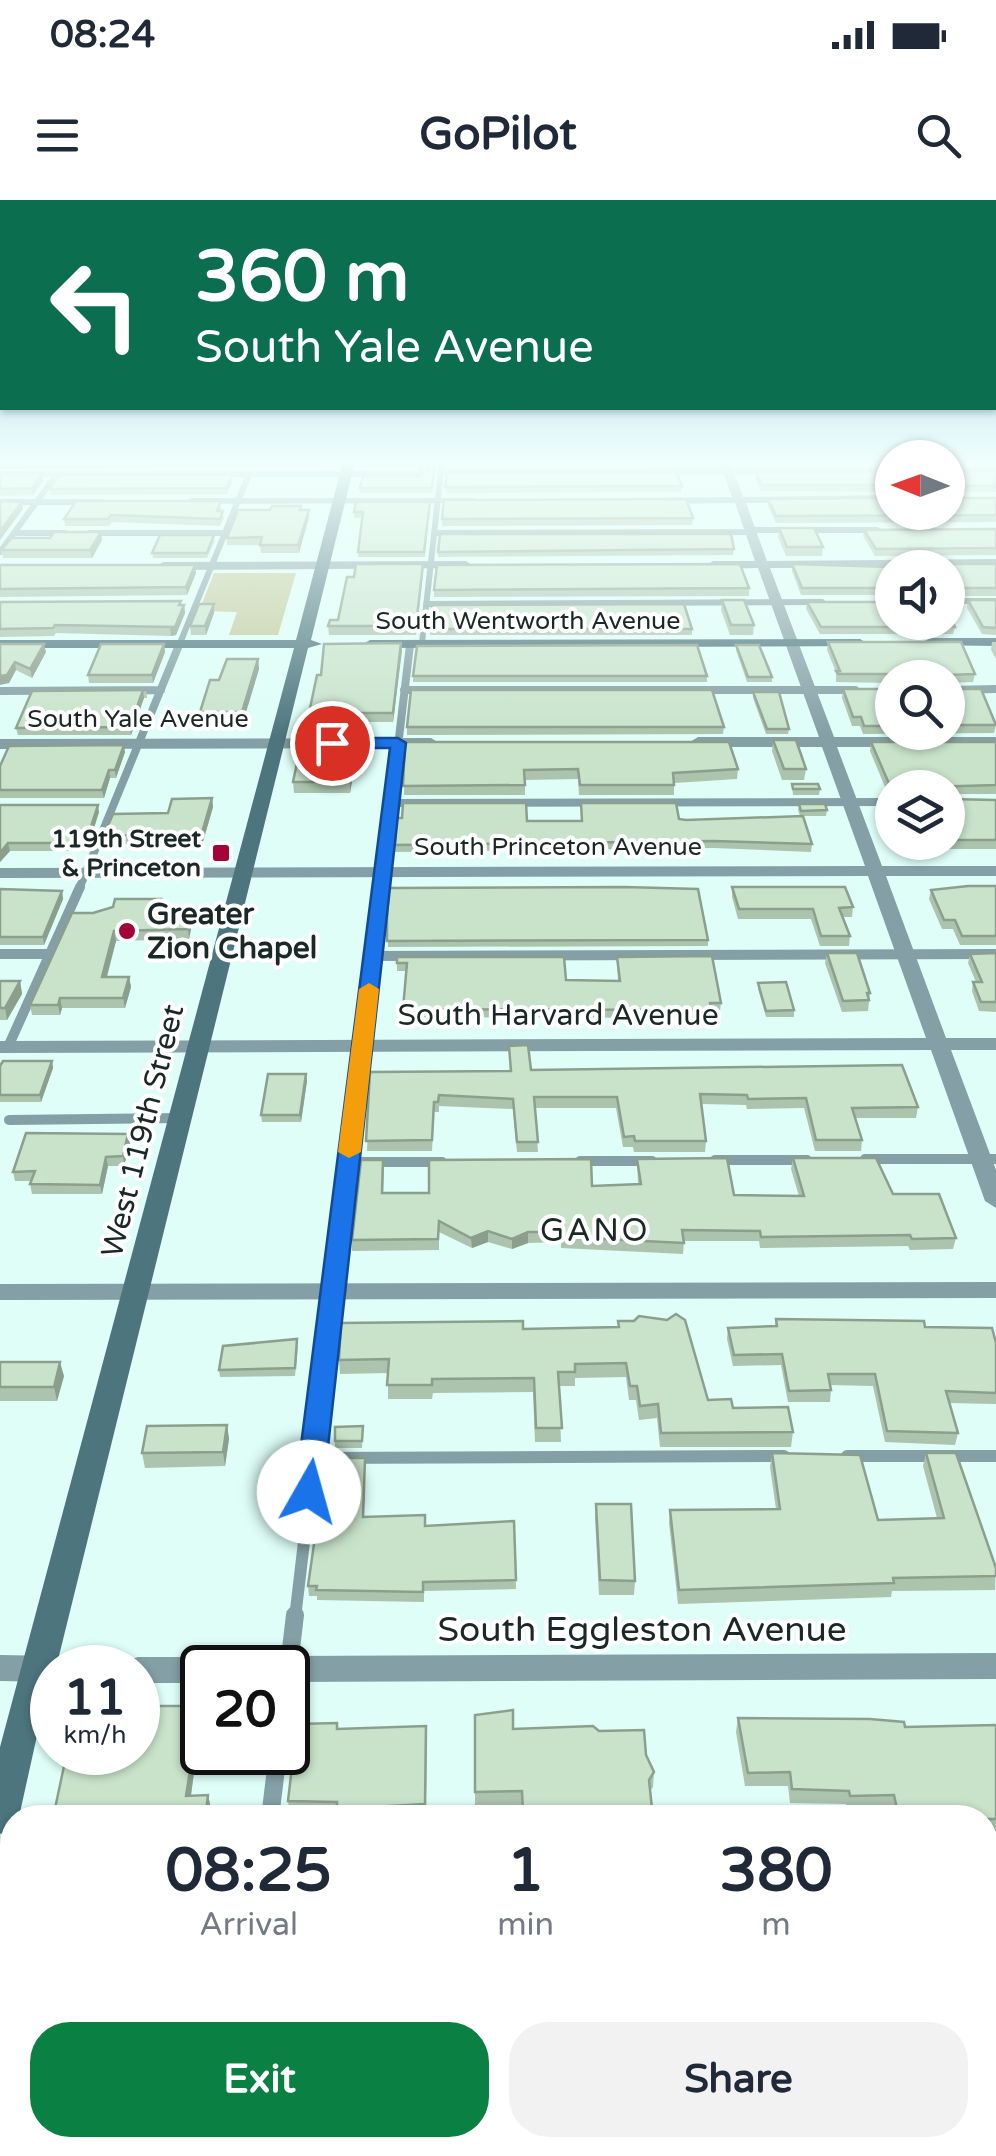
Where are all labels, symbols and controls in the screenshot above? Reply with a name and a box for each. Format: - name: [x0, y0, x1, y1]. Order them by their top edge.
- text: 08:24: [50, 12, 155, 58]
- icon: menu: [30, 108, 85, 163]
- text: GoPilot: [419, 108, 577, 162]
- icon: search: [911, 108, 966, 163]
- text: 360 m: [195, 236, 409, 320]
- icon: left: [30, 240, 160, 370]
- text: South Yale Avenue: [195, 321, 594, 375]
- north arrow: [875, 440, 965, 530]
- map controls: [875, 440, 965, 860]
- button: sound: [875, 550, 965, 640]
- street label: South Wentworth Avenue: [376, 606, 680, 636]
- button: search: [875, 660, 965, 750]
- pin: [290, 701, 375, 786]
- street label: South Yale Avenue: [27, 704, 249, 734]
- icon: arrive: [305, 716, 360, 771]
- button: layers: [875, 770, 965, 860]
- place label: 119th Street & Princeton: [51, 824, 201, 883]
- street label: South Princeton Avenue: [414, 832, 702, 862]
- marker: 119th Street & Princeton: [210, 842, 232, 864]
- place label: Greater Zion Chapel: [147, 896, 317, 967]
- marker: Greater Zion Chapel: [116, 920, 138, 942]
- street label: South Harvard Avenue: [397, 997, 719, 1034]
- street label: West 119th Street: [94, 1001, 192, 1261]
- district label: GANO: [540, 1212, 650, 1250]
- position arrow: [257, 1440, 361, 1544]
- street label: South Eggleston Avenue: [437, 1609, 847, 1651]
- speed limit sign: 20: [180, 1645, 310, 1775]
- text: 11: [64, 1668, 126, 1728]
- text: km/h: [64, 1720, 126, 1750]
- text: 08:25: [165, 1835, 332, 1907]
- text: 1: [507, 1835, 544, 1907]
- text: 380: [719, 1835, 833, 1907]
- text: Arrival: [199, 1906, 298, 1944]
- text: min: [497, 1906, 554, 1944]
- text: m: [761, 1906, 791, 1944]
- button: Exit: [30, 2022, 489, 2137]
- button: Share: [509, 2022, 968, 2137]

